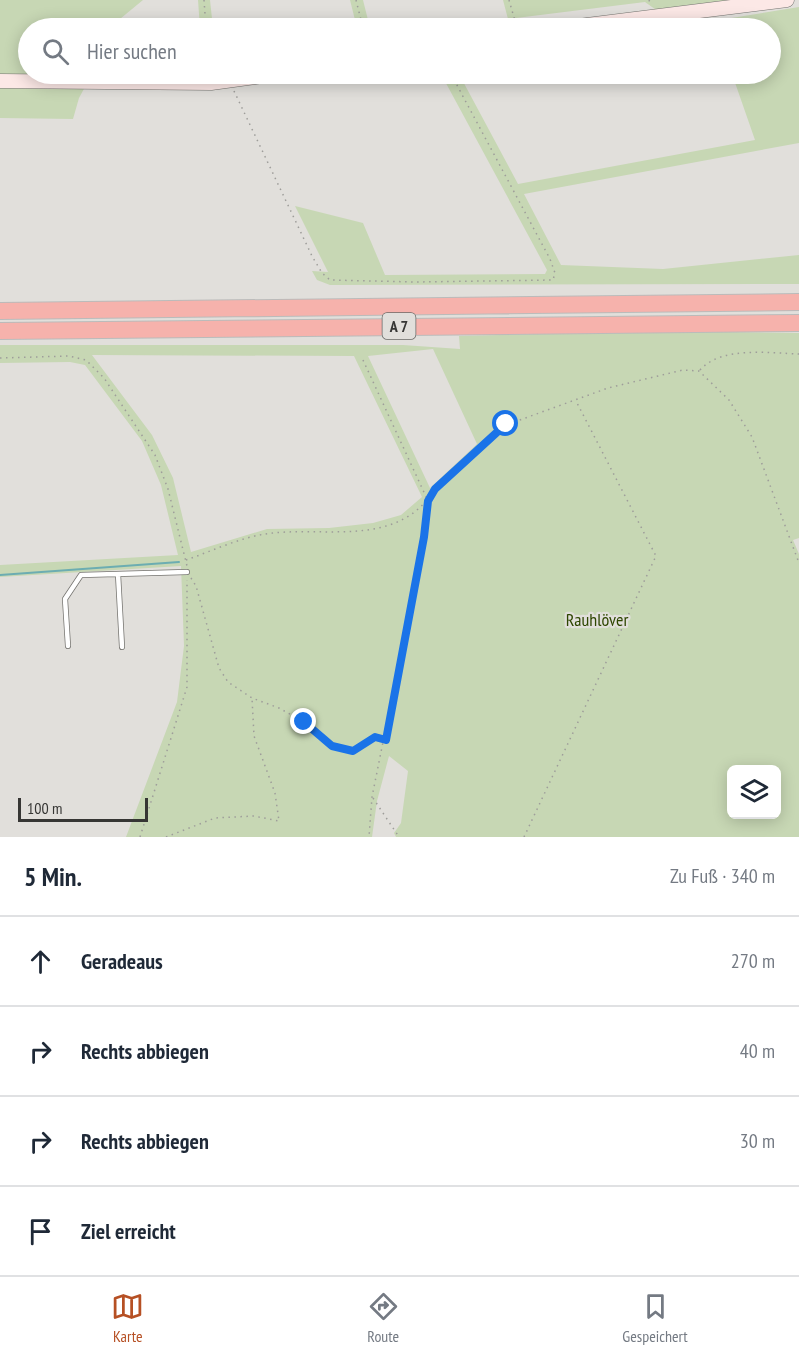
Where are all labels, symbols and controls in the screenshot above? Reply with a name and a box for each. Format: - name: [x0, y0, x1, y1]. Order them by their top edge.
- search box: [18, 18, 781, 84]
- icon: search: [39, 35, 72, 68]
- text: Hier suchen: [87, 37, 177, 65]
- road number: A 7: [382, 313, 416, 339]
- route start: [492, 410, 518, 436]
- park label: Rauhlöver: [566, 608, 628, 631]
- route end: [290, 708, 316, 734]
- map controls: [727, 765, 781, 819]
- button: layers: [727, 765, 781, 819]
- scale bar: [18, 795, 148, 822]
- text: 100 m: [27, 798, 62, 818]
- text: 5 Min.: [24, 860, 82, 893]
- text: Zu Fuß · 340 m: [670, 863, 775, 889]
- icon: ahead: [24, 945, 57, 978]
- text: Geradeaus: [81, 947, 163, 975]
- text: 270 m: [731, 948, 775, 974]
- icon: right: [24, 1035, 57, 1068]
- text: Rechts abbiegen: [81, 1037, 209, 1065]
- text: 40 m: [740, 1038, 775, 1064]
- icon: right: [24, 1125, 57, 1158]
- text: Rechts abbiegen: [81, 1127, 209, 1155]
- text: 30 m: [740, 1128, 775, 1154]
- icon: arrive: [24, 1215, 57, 1248]
- text: Ziel erreicht: [81, 1217, 176, 1245]
- tab: Karte: [111, 1290, 144, 1346]
- tab: Route: [367, 1290, 400, 1346]
- tab: Gespeichert: [622, 1290, 688, 1346]

